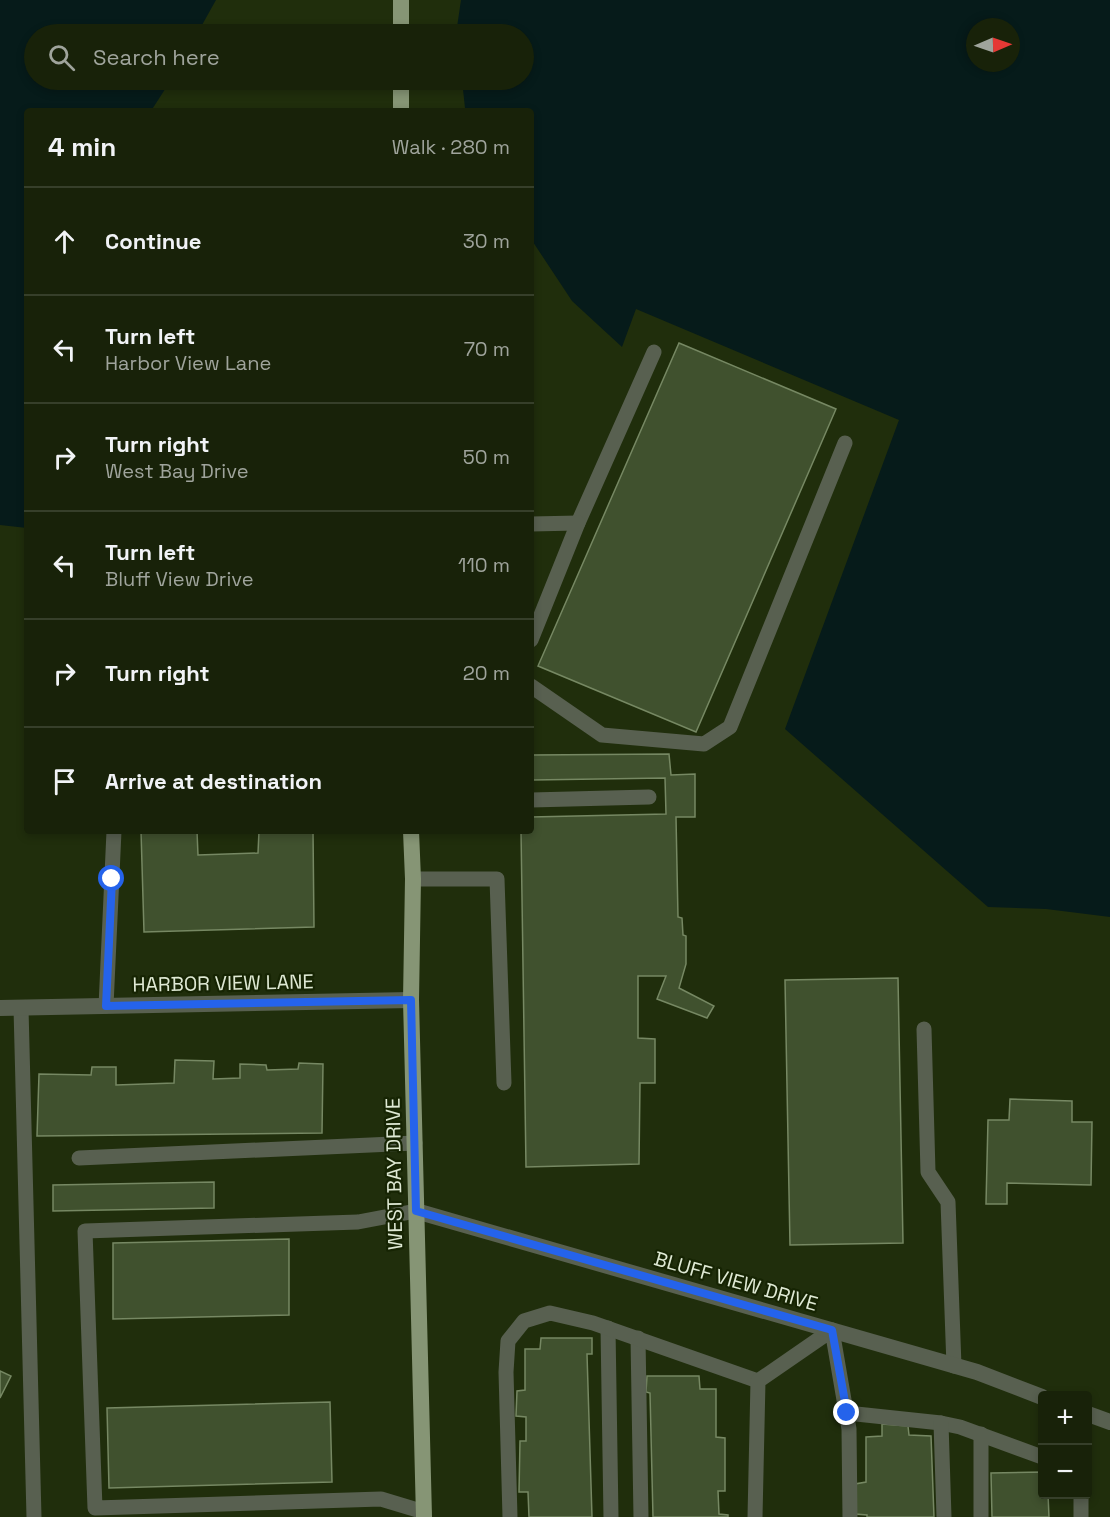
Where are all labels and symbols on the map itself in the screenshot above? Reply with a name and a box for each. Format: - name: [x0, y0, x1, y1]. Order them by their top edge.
- north arrow: [966, 18, 1020, 72]
- route start: [98, 865, 124, 891]
- street label: HARBOR VIEW LANE: [132, 968, 314, 998]
- street label: WEST BAY DRIVE: [380, 1098, 408, 1250]
- street label: BLUFF VIEW DRIVE: [651, 1245, 821, 1317]
- route end: [833, 1399, 859, 1425]

